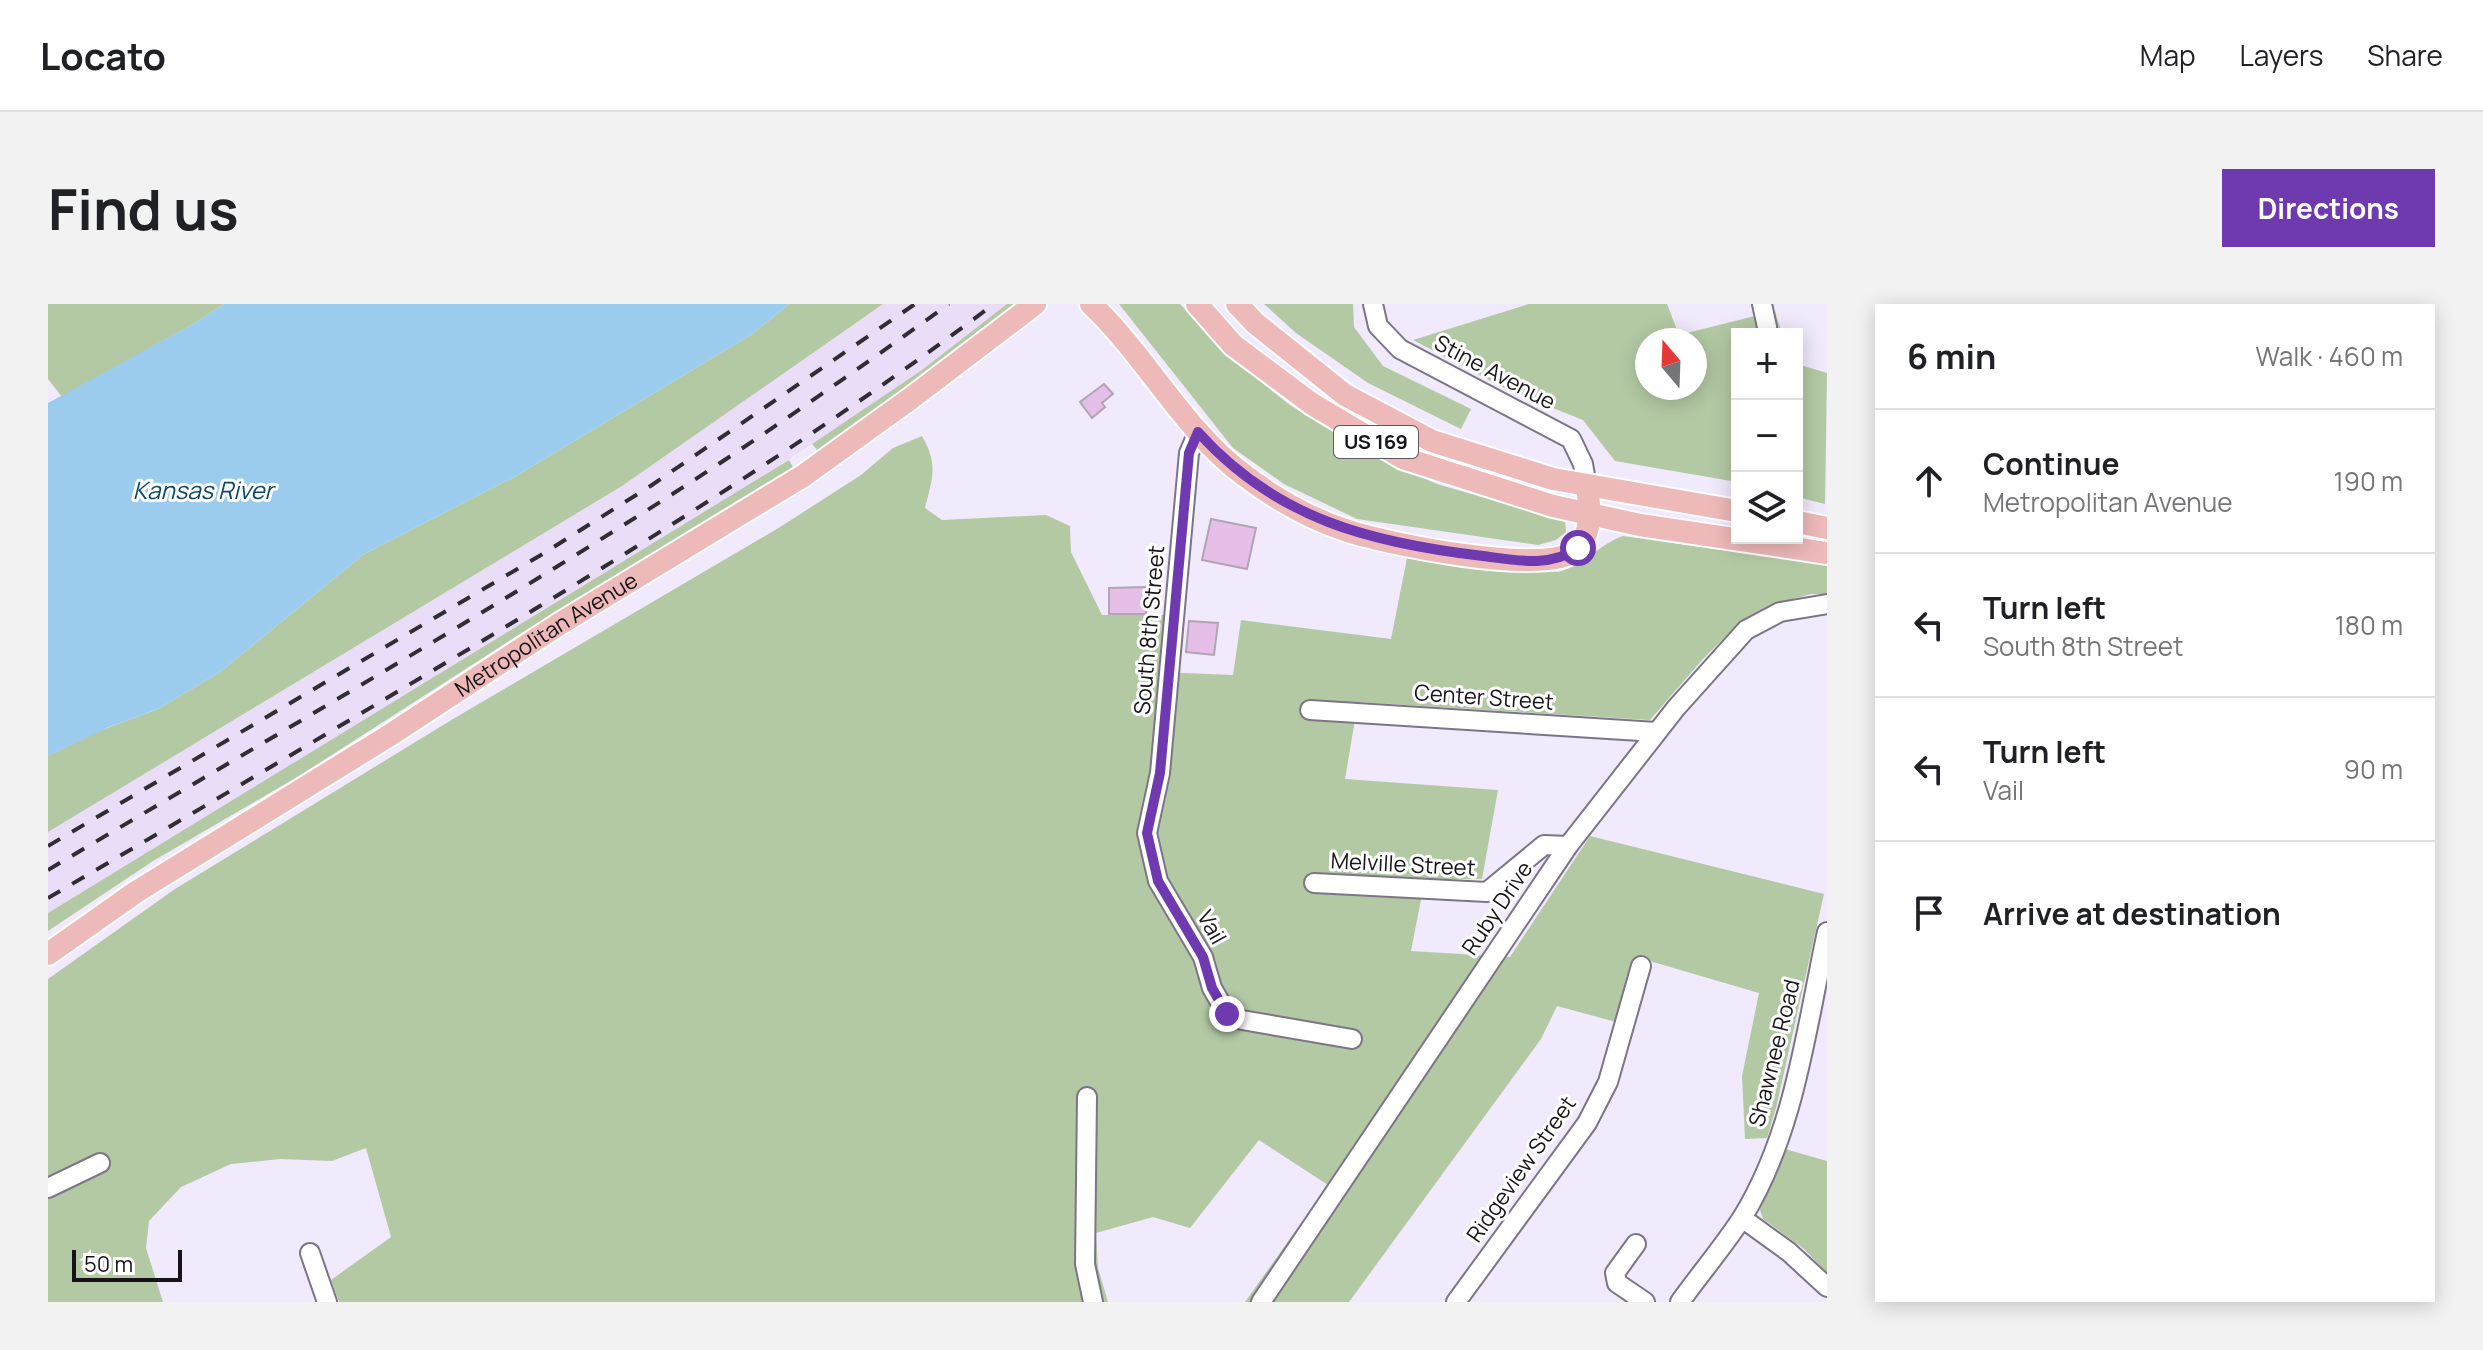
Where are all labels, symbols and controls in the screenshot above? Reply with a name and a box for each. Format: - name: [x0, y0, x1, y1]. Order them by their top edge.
- text: Locato: [40, 29, 166, 81]
- text: Map: [2140, 36, 2196, 74]
- text: Layers: [2240, 36, 2323, 74]
- text: Share: [2367, 36, 2443, 74]
- button: Directions: [2222, 169, 2435, 247]
- text: Find us: [48, 170, 239, 247]
- street label: Stine Avenue: [1429, 328, 1561, 417]
- north arrow: [1635, 328, 1707, 400]
- map controls: [1731, 328, 1803, 544]
- button: +: [1731, 328, 1803, 400]
- text: 6 min: [1907, 333, 1996, 379]
- text: Walk · 460 m: [2256, 338, 2403, 374]
- button: −: [1731, 400, 1803, 472]
- road number: US 169: [1334, 426, 1418, 458]
- text: Continue: [1983, 443, 2119, 484]
- icon: ahead: [1907, 459, 1951, 503]
- text: 190 m: [2334, 463, 2403, 499]
- button: layers: [1731, 472, 1803, 544]
- water label: Kansas River: [133, 473, 276, 506]
- text: Metropolitan Avenue: [1983, 484, 2232, 520]
- route start: [1560, 530, 1596, 566]
- street label: South 8th Street: [1127, 544, 1171, 716]
- street label: Metropolitan Avenue: [449, 565, 643, 704]
- text: Turn left: [1983, 587, 2106, 628]
- icon: left: [1907, 603, 1951, 647]
- text: 180 m: [2335, 607, 2403, 643]
- text: South 8th Street: [1983, 628, 2183, 664]
- street label: Center Street: [1413, 677, 1555, 717]
- text: Turn left: [1983, 731, 2106, 772]
- icon: left: [1907, 747, 1951, 791]
- text: 90 m: [2344, 751, 2403, 787]
- text: Vail: [1983, 772, 2024, 808]
- street label: Melville Street: [1330, 845, 1476, 883]
- street label: Ruby Drive: [1455, 855, 1539, 961]
- icon: arrive: [1907, 891, 1951, 935]
- text: Arrive at destination: [1983, 893, 2281, 934]
- street label: Vail: [1190, 905, 1234, 949]
- street label: Shawnee Road: [1741, 976, 1807, 1130]
- route end: [1209, 996, 1245, 1032]
- street label: Ridgeview Street: [1459, 1090, 1583, 1248]
- scale bar: [72, 1246, 182, 1282]
- text: 50 m: [84, 1249, 133, 1279]

